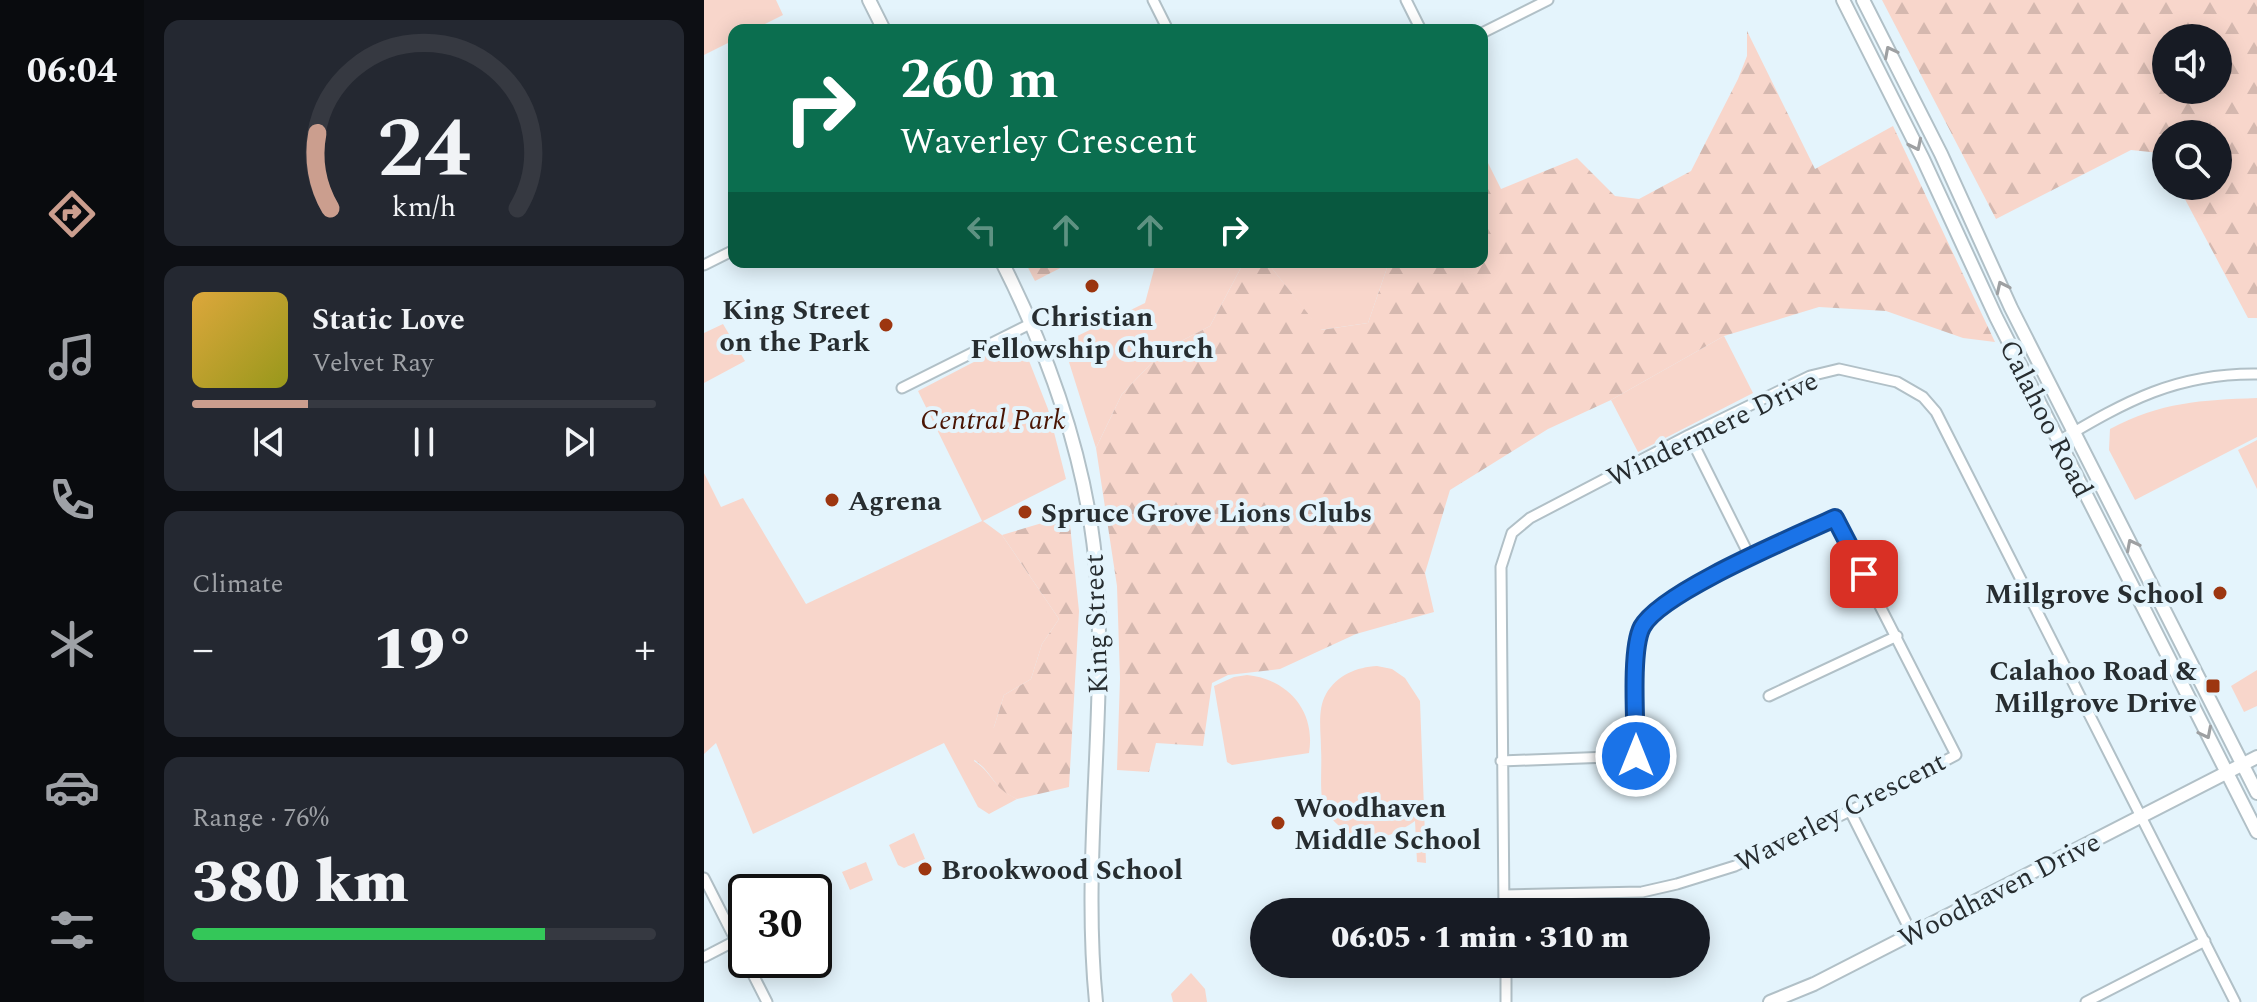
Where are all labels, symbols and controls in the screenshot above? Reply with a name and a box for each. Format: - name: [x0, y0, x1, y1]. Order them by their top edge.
- map controls: [2152, 24, 2232, 200]
- button: sound: [2152, 24, 2232, 104]
- text: 260 m: [900, 38, 1059, 123]
- text: 06:04: [27, 44, 117, 99]
- one-way arrow: [1884, 46, 1900, 61]
- icon: right: [768, 56, 872, 160]
- text: 24: [377, 86, 471, 213]
- text: Waverley Crescent: [900, 115, 1197, 170]
- button: search: [2152, 120, 2232, 200]
- one-way arrow: [1906, 136, 1922, 151]
- icon: directions: [44, 186, 100, 242]
- text: km/h: [392, 186, 456, 229]
- icon: left: [960, 208, 1004, 252]
- icon: ahead: [1044, 208, 1088, 252]
- icon: ahead: [1128, 208, 1172, 252]
- icon: right: [1212, 208, 1256, 252]
- marker: Christian Fellowship Church: [1083, 277, 1101, 295]
- one-way arrow: [1995, 281, 2011, 295]
- place label: King Street on the Park: [719, 289, 870, 364]
- place label: Christian Fellowship Church: [970, 296, 1214, 371]
- text: Static Love: [312, 297, 465, 343]
- marker: King Street on the Park: [877, 316, 895, 334]
- icon: music: [44, 329, 100, 385]
- street label: Calahoo Road: [1987, 332, 2104, 505]
- text: Velvet Ray: [312, 343, 433, 383]
- street label: Windermere Drive: [1600, 360, 1826, 499]
- park label: Central Park: [920, 399, 1066, 442]
- icon: previous: [247, 420, 291, 464]
- icon: pause: [402, 420, 446, 464]
- icon: next: [557, 420, 601, 464]
- icon: phone: [44, 472, 100, 528]
- place label: Agrena: [848, 480, 942, 523]
- marker: Agrena: [823, 491, 841, 509]
- place label: Spruce Grove Lions Clubs: [1041, 492, 1372, 535]
- marker: Spruce Grove Lions Clubs: [1016, 503, 1034, 521]
- one-way arrow: [2126, 539, 2141, 554]
- pin: [1830, 540, 1898, 608]
- icon: arrive: [1842, 552, 1886, 596]
- street label: King Street: [1073, 553, 1120, 695]
- text: Climate: [192, 564, 283, 604]
- place label: Millgrove School: [1985, 573, 2204, 616]
- marker: Millgrove School: [2211, 584, 2229, 602]
- text: 19°: [373, 604, 475, 696]
- icon: climate: [44, 616, 100, 672]
- text: −: [192, 616, 214, 683]
- text: +: [634, 616, 656, 683]
- place label: Calahoo Road & Millgrove Drive: [1989, 650, 2198, 725]
- marker: Calahoo Road & Millgrove Drive: [2204, 677, 2222, 695]
- position arrow: [1594, 714, 1678, 798]
- one-way arrow: [2197, 725, 2212, 740]
- street label: Waverley Crescent: [1728, 741, 1954, 884]
- icon: car: [44, 759, 100, 815]
- place label: Woodhaven Middle School: [1294, 787, 1481, 862]
- text: Range · 76%: [192, 798, 329, 838]
- marker: Woodhaven Middle School: [1269, 814, 1287, 832]
- street label: Woodhaven Drive: [1891, 821, 2108, 960]
- text: 380 km: [192, 837, 409, 929]
- place label: Brookwood School: [941, 849, 1183, 892]
- marker: Brookwood School: [916, 860, 934, 878]
- speed limit sign: 30: [728, 874, 832, 978]
- icon: filters: [44, 902, 100, 958]
- text: 06:05 · 1 min · 310 m: [1331, 915, 1629, 961]

